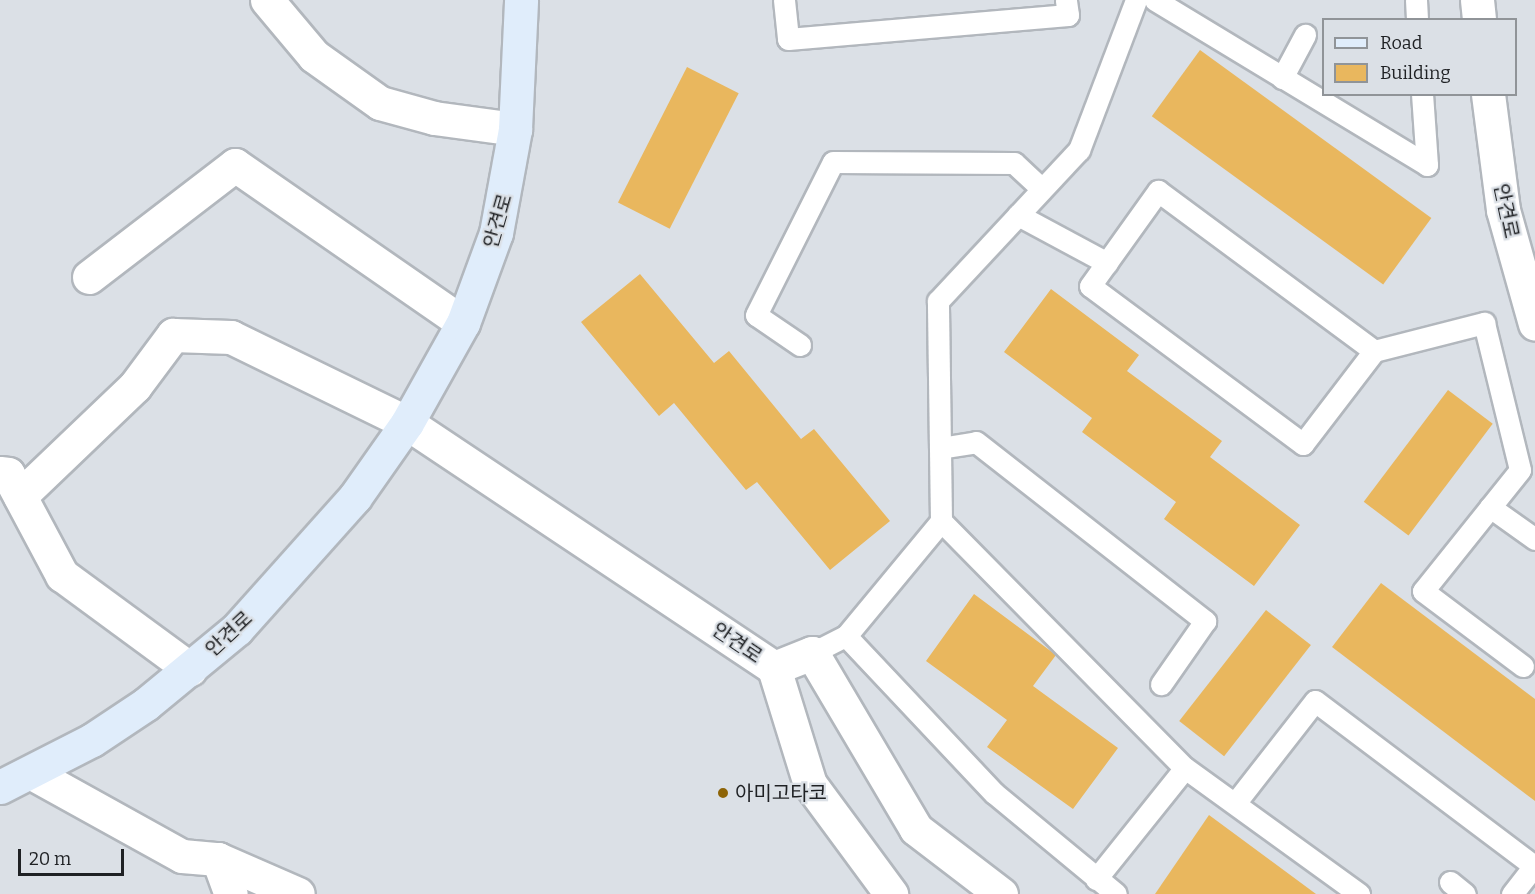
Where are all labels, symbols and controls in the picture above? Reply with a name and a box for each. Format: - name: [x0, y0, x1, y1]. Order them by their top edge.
- legend: [1322, 18, 1517, 96]
- text: Road: [1380, 32, 1422, 54]
- text: Building: [1380, 62, 1451, 84]
- street label: 안견로: [1489, 182, 1523, 240]
- street label: 안견로: [479, 191, 517, 251]
- street label: 안견로: [201, 606, 257, 662]
- street label: 안견로: [707, 618, 767, 668]
- place label: 아미고타코: [735, 781, 827, 805]
- marker: 아미고타코: [716, 786, 730, 800]
- scale bar: [21, 837, 128, 875]
- text: 20 m: [29, 848, 71, 870]

